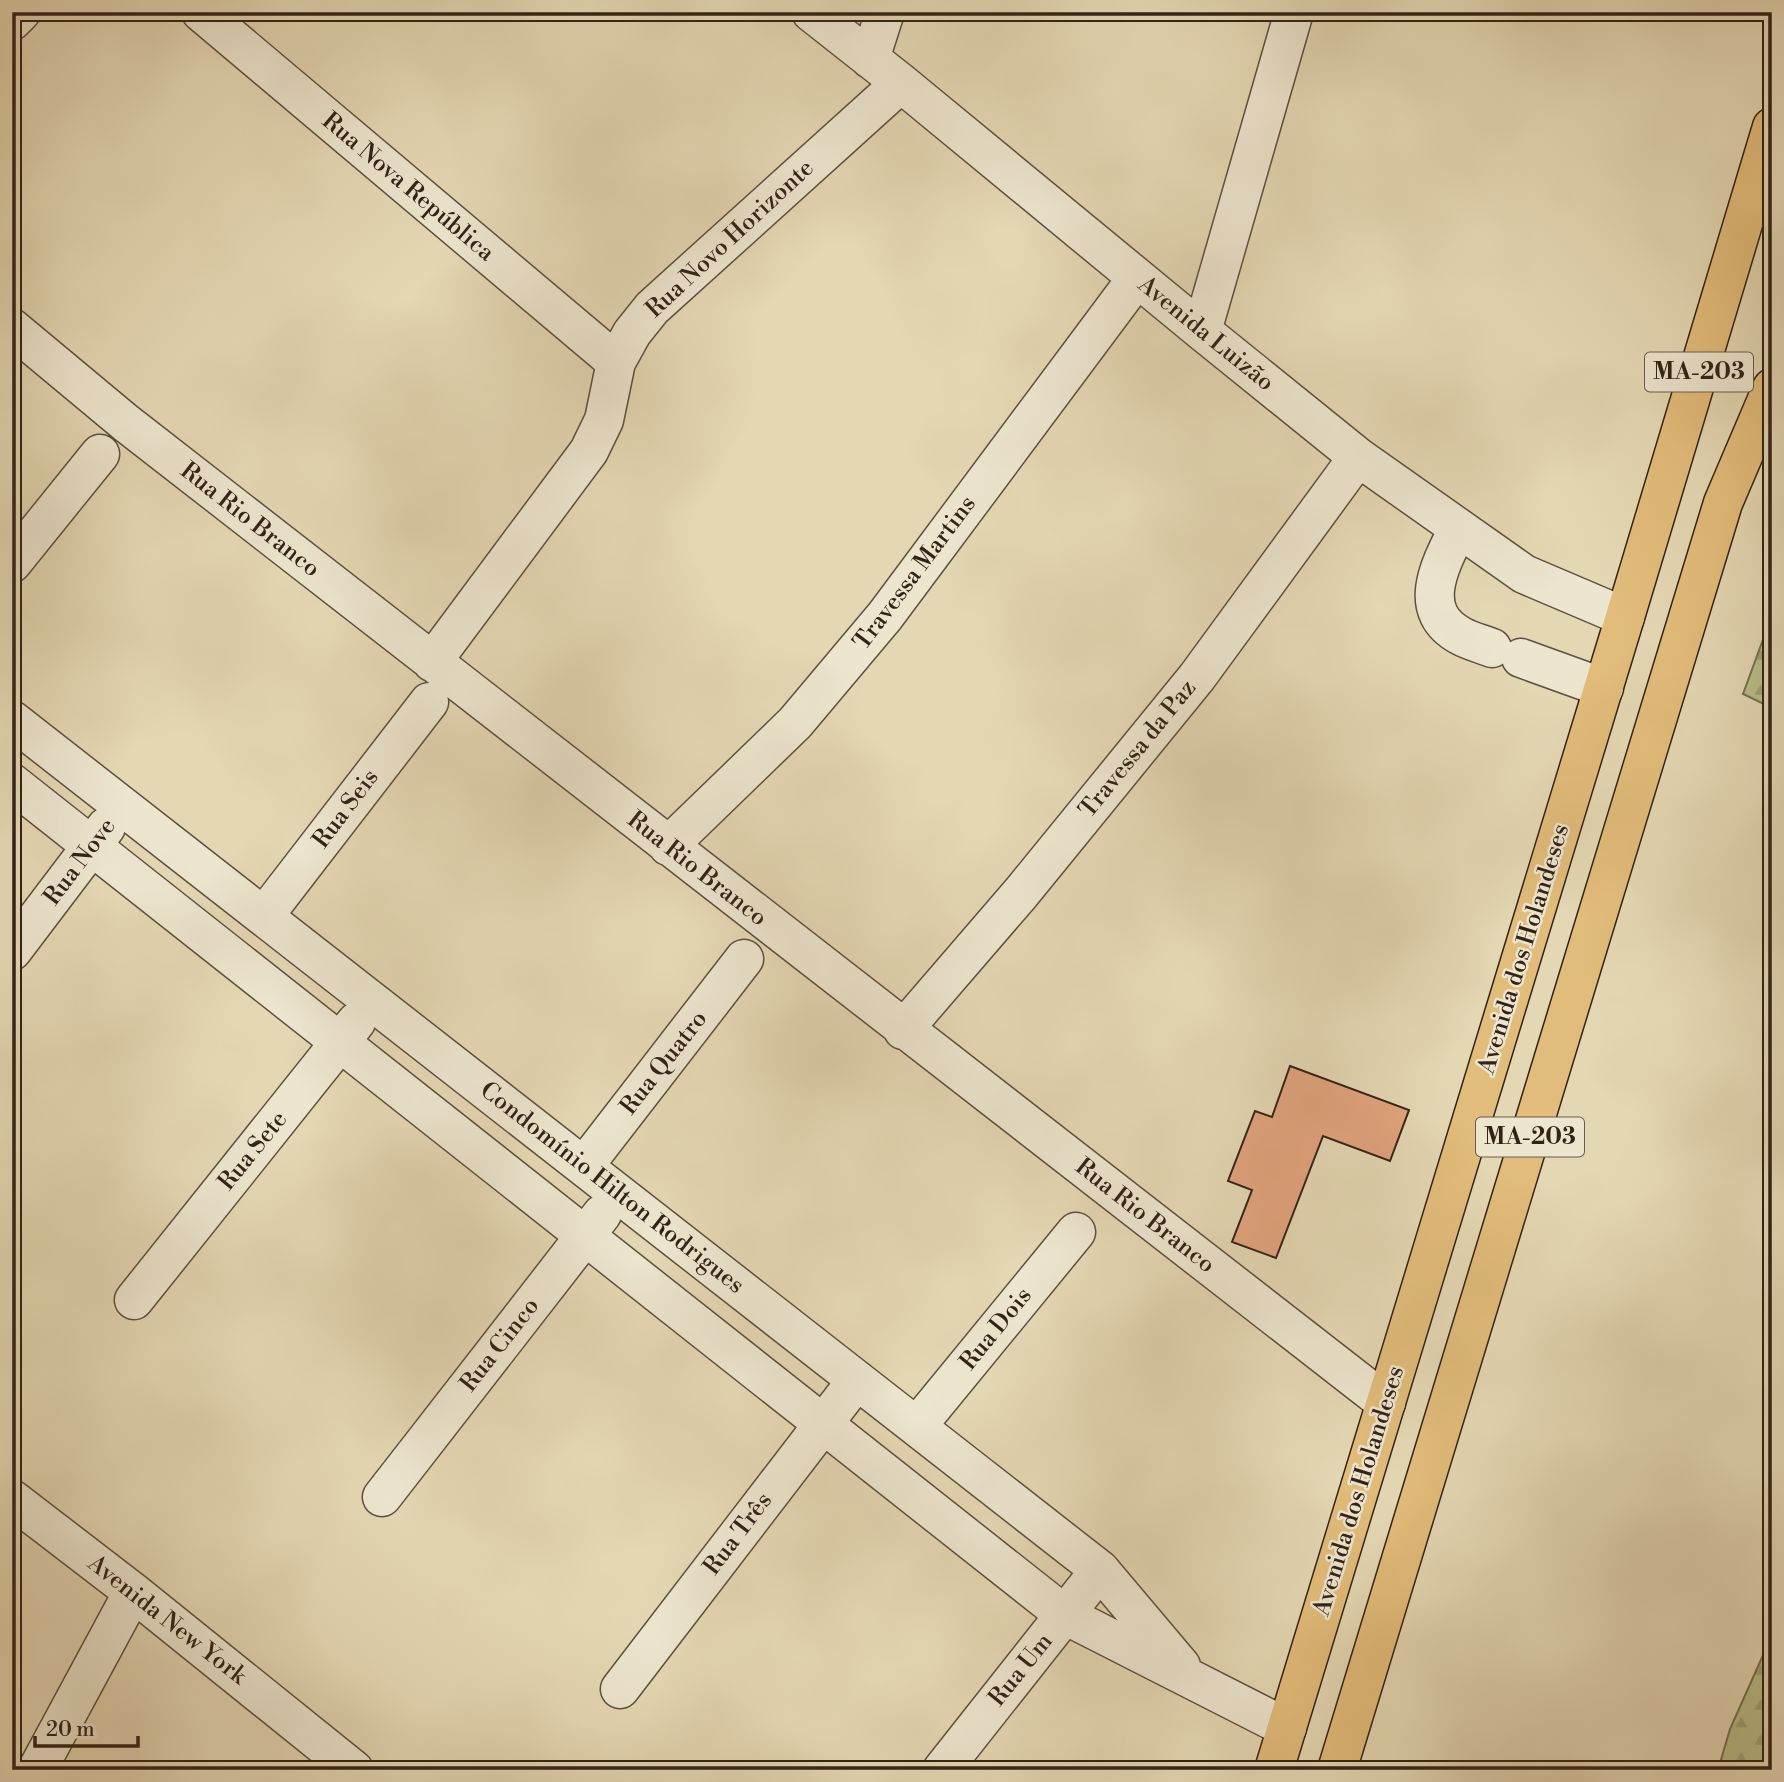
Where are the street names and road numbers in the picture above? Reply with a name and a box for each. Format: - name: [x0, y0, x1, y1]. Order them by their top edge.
- street label: Rua Nova República: [316, 106, 501, 268]
- street label: Rua Novo Horizonte: [640, 153, 820, 325]
- street label: Avenida Luizão: [1131, 269, 1280, 398]
- road number: MA-203: [1645, 352, 1753, 392]
- street label: Rua Rio Branco: [174, 456, 326, 584]
- street label: Travessa Martins: [847, 490, 983, 656]
- street label: Travessa da Paz: [1073, 674, 1203, 824]
- street label: Rua Seis: [306, 763, 386, 855]
- street label: Rua Rio Branco: [621, 805, 773, 933]
- street label: Rua Nove: [37, 812, 123, 912]
- street label: Avenida dos Holandeses: [1471, 820, 1576, 1079]
- street label: Rua Quatro: [614, 1005, 714, 1121]
- street label: Condomínio Hilton Rodrigues: [474, 1075, 750, 1301]
- street label: Rua Sete: [212, 1105, 294, 1197]
- road number: MA-203: [1476, 1118, 1584, 1156]
- street label: Rua Rio Branco: [1069, 1152, 1221, 1280]
- street label: Rua Dois: [954, 1282, 1038, 1376]
- street label: Rua Cinco: [454, 1292, 546, 1398]
- street label: Avenida dos Holandeses: [1306, 1362, 1411, 1621]
- street label: Rua Três: [697, 1487, 779, 1581]
- street label: Avenida New York: [81, 1548, 253, 1692]
- street label: Rua Um: [982, 1627, 1060, 1713]

